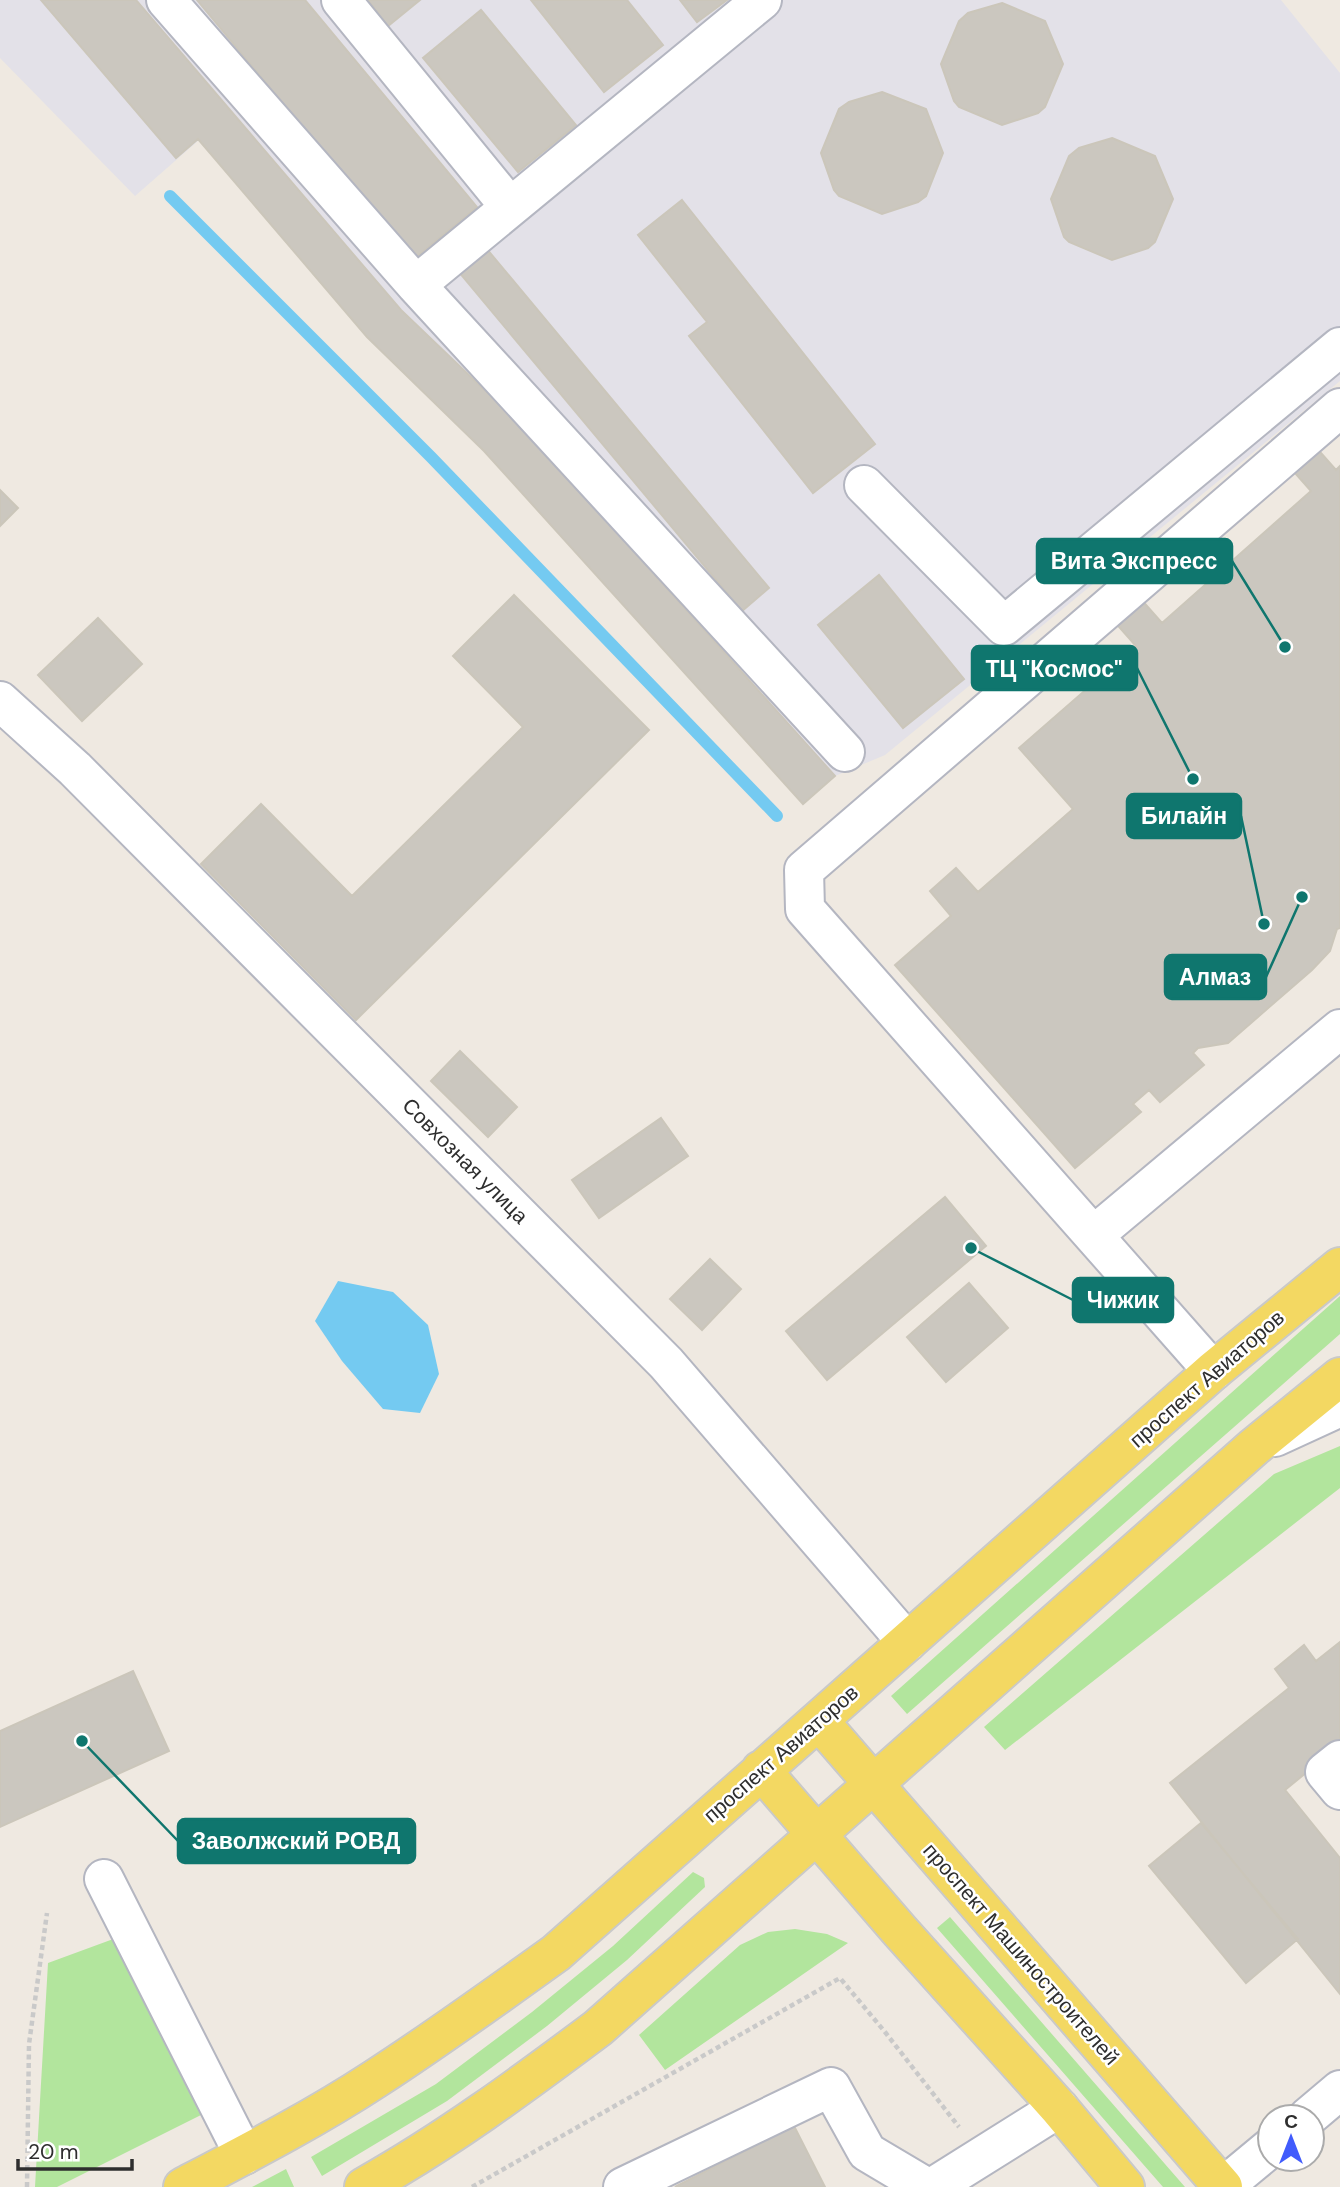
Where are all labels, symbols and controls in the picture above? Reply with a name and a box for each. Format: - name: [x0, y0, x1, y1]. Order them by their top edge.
- callout: Вита Экспресс: [1037, 539, 1232, 583]
- text: Вита Экспресс: [1051, 546, 1217, 576]
- callout: ТЦ "Космос": [972, 646, 1137, 690]
- text: ТЦ "Космос": [986, 654, 1122, 684]
- callout: Билайн: [1127, 794, 1241, 838]
- text: Билайн: [1141, 801, 1227, 831]
- callout: Алмаз: [1165, 955, 1266, 999]
- text: Алмаз: [1179, 962, 1251, 992]
- street label: Совхозная улица: [396, 1092, 534, 1230]
- callout: Чижик: [1073, 1278, 1173, 1322]
- text: Чижик: [1087, 1285, 1160, 1315]
- street label: проспект Авиаторов: [1124, 1304, 1290, 1454]
- street label: проспект Авиаторов: [698, 1679, 864, 1829]
- callout: Заволжский РОВД: [178, 1819, 415, 1863]
- text: Заволжский РОВД: [192, 1826, 400, 1856]
- street label: проспект Машиностроителей: [917, 1837, 1125, 2071]
- north arrow: [1256, 2103, 1326, 2173]
- text: С: [1284, 2109, 1298, 2134]
- scale bar: [18, 2128, 131, 2172]
- text: 20 m: [28, 2138, 79, 2166]

